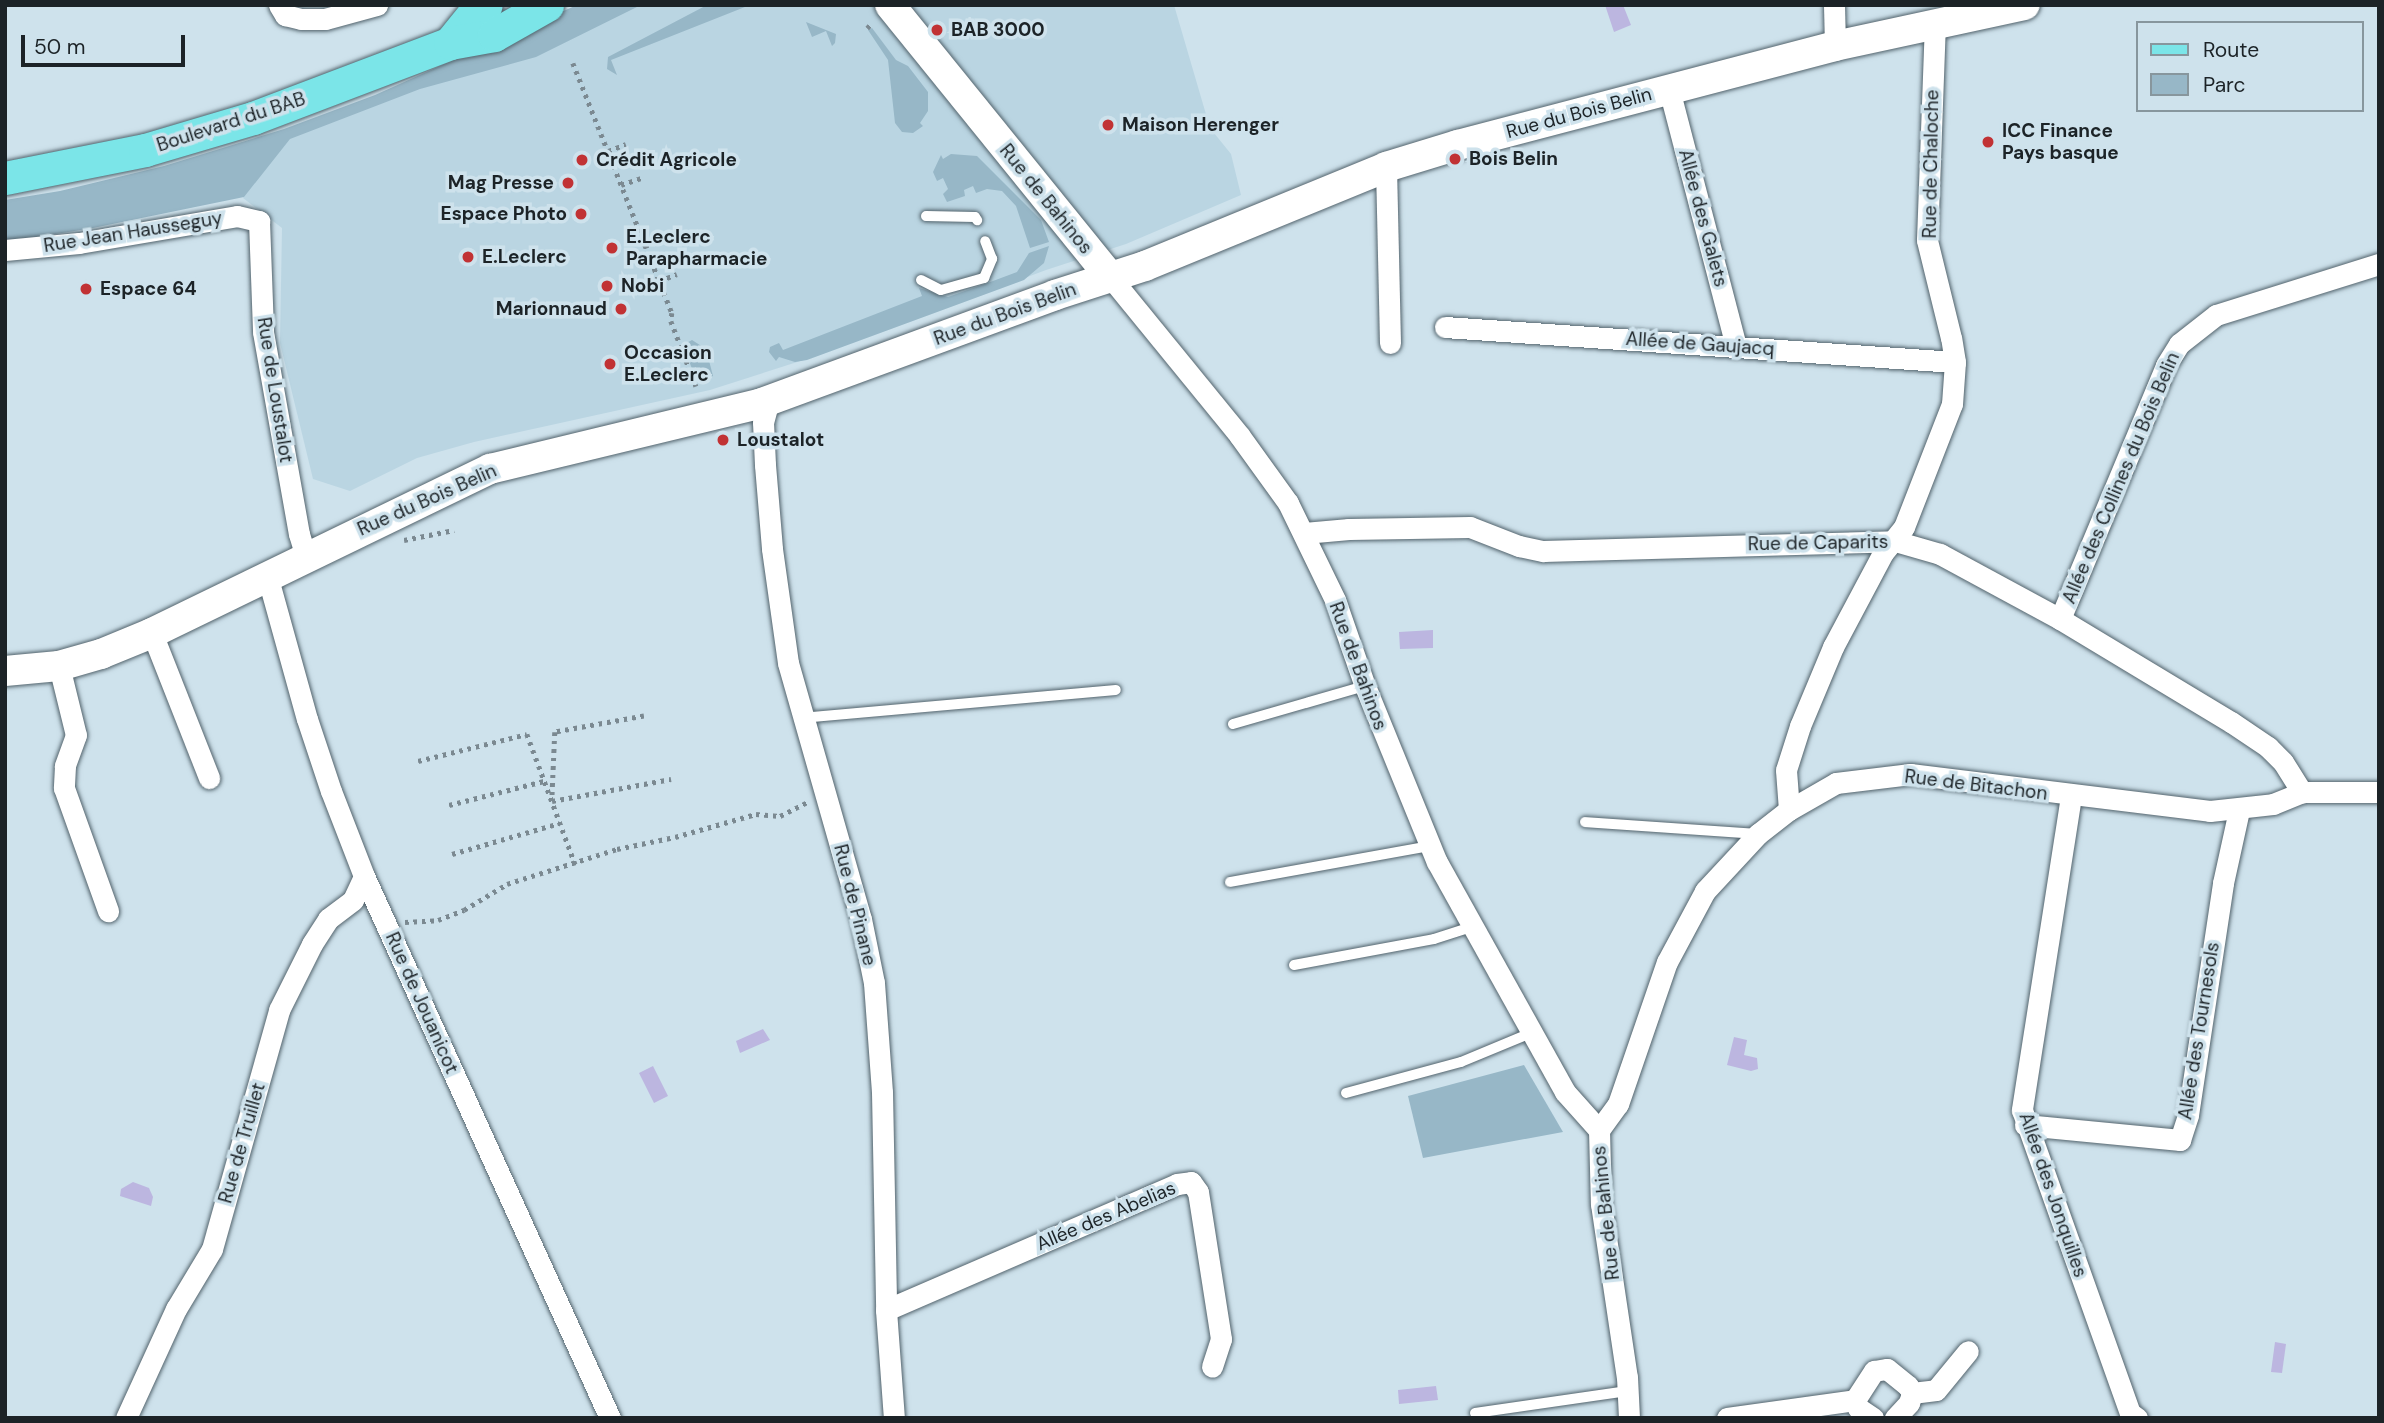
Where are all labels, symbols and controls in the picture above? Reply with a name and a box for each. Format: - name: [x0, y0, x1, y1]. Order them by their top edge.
- place label: BAB 3000: [951, 19, 1045, 41]
- scale bar: [24, 21, 189, 65]
- legend: [2136, 21, 2363, 112]
- marker: BAB 3000: [929, 22, 945, 38]
- text: 50 m: [34, 33, 85, 61]
- text: Route: [2203, 36, 2259, 64]
- text: Parc: [2203, 71, 2246, 99]
- street label: Rue du Bois Belin: [1504, 83, 1654, 143]
- street label: Boulevard du BAB: [154, 87, 308, 157]
- street label: Rue de Chaloche: [1918, 89, 1944, 239]
- place label: Maison Herenger: [1122, 114, 1279, 136]
- marker: Maison Herenger: [1100, 117, 1116, 133]
- place label: ICC Finance Pays basque: [2002, 120, 2119, 164]
- marker: ICC Finance Pays basque: [1980, 134, 1996, 150]
- street label: Rue de Bahinos: [995, 139, 1097, 259]
- street label: Allée des Galets: [1674, 147, 1732, 289]
- place label: Bois Belin: [1469, 148, 1558, 170]
- place label: Crédit Agricole: [596, 149, 737, 171]
- marker: Bois Belin: [1447, 151, 1463, 167]
- marker: Crédit Agricole: [574, 152, 590, 168]
- place label: Mag Presse: [448, 172, 554, 194]
- marker: Mag Presse: [560, 175, 576, 191]
- place label: Espace Photo: [441, 203, 567, 225]
- marker: Espace Photo: [573, 206, 589, 222]
- street label: Rue Jean Hausseguy: [42, 207, 224, 257]
- place label: E.Leclerc Parapharmacie: [626, 226, 767, 270]
- marker: E.Leclerc Parapharmacie: [604, 240, 620, 256]
- place label: E.Leclerc: [482, 246, 567, 268]
- marker: E.Leclerc: [460, 249, 476, 265]
- place label: Nobi: [621, 275, 664, 297]
- place label: Espace 64: [100, 278, 197, 300]
- marker: Nobi: [599, 278, 615, 294]
- street label: Rue du Bois Belin: [931, 278, 1079, 350]
- marker: Espace 64: [78, 281, 94, 297]
- place label: Marionnaud: [496, 298, 607, 320]
- marker: Marionnaud: [613, 301, 629, 317]
- street label: Rue de Loustalot: [252, 316, 298, 464]
- street label: Allée de Gaujacq: [1625, 327, 1775, 361]
- place label: Occasion E.Leclerc: [624, 342, 712, 386]
- street label: Allée des Collines du Bois Belin: [2058, 349, 2184, 607]
- marker: Occasion E.Leclerc: [602, 356, 618, 372]
- place label: Loustalot: [737, 429, 824, 451]
- marker: Loustalot: [715, 432, 731, 448]
- street label: Rue du Bois Belin: [354, 459, 500, 541]
- street label: Rue de Caparits: [1748, 530, 1888, 556]
- street label: Rue de Bahinos: [1324, 599, 1392, 733]
- street label: Rue de Bitachon: [1903, 765, 2049, 805]
- street label: Rue de Pinane: [829, 842, 881, 968]
- street label: Rue de Jouanicot: [381, 929, 463, 1077]
- street label: Allée des Tournesols: [2174, 941, 2224, 1121]
- street label: Rue de Truillet: [214, 1080, 270, 1206]
- street label: Allée des Jonquilles: [2014, 1110, 2092, 1280]
- street label: Rue de Bahinos: [1588, 1145, 1624, 1281]
- street label: Allée des Abelias: [1033, 1176, 1179, 1256]

